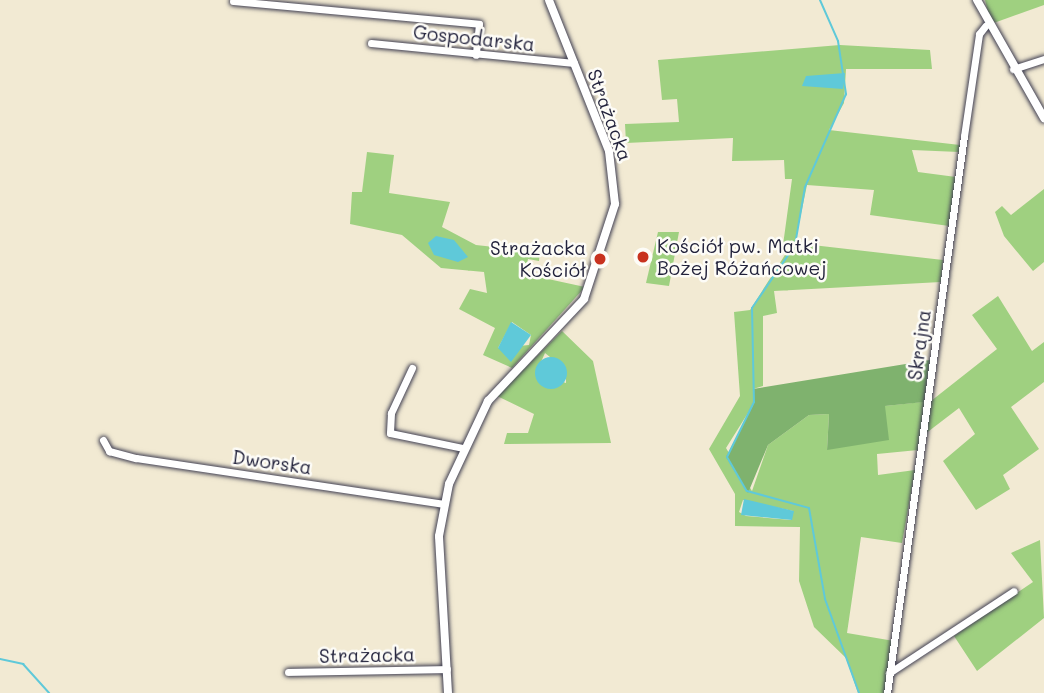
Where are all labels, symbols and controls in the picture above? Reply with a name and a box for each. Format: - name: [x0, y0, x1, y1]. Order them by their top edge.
- street label: Gospodarska: [412, 20, 536, 56]
- street label: Strażacka: [583, 66, 637, 164]
- place label: Kościół pw. Matki Bożej Różańcowej: [657, 235, 827, 279]
- place label: Strażacka Kościół: [490, 237, 586, 281]
- marker: Kościół pw. Matki Bożej Różańcowej: [635, 249, 651, 265]
- marker: Strażacka Kościół: [592, 251, 608, 267]
- street label: Skrajna: [903, 308, 935, 382]
- street label: Dworska: [231, 445, 313, 479]
- street label: Strażacka: [319, 643, 415, 667]

